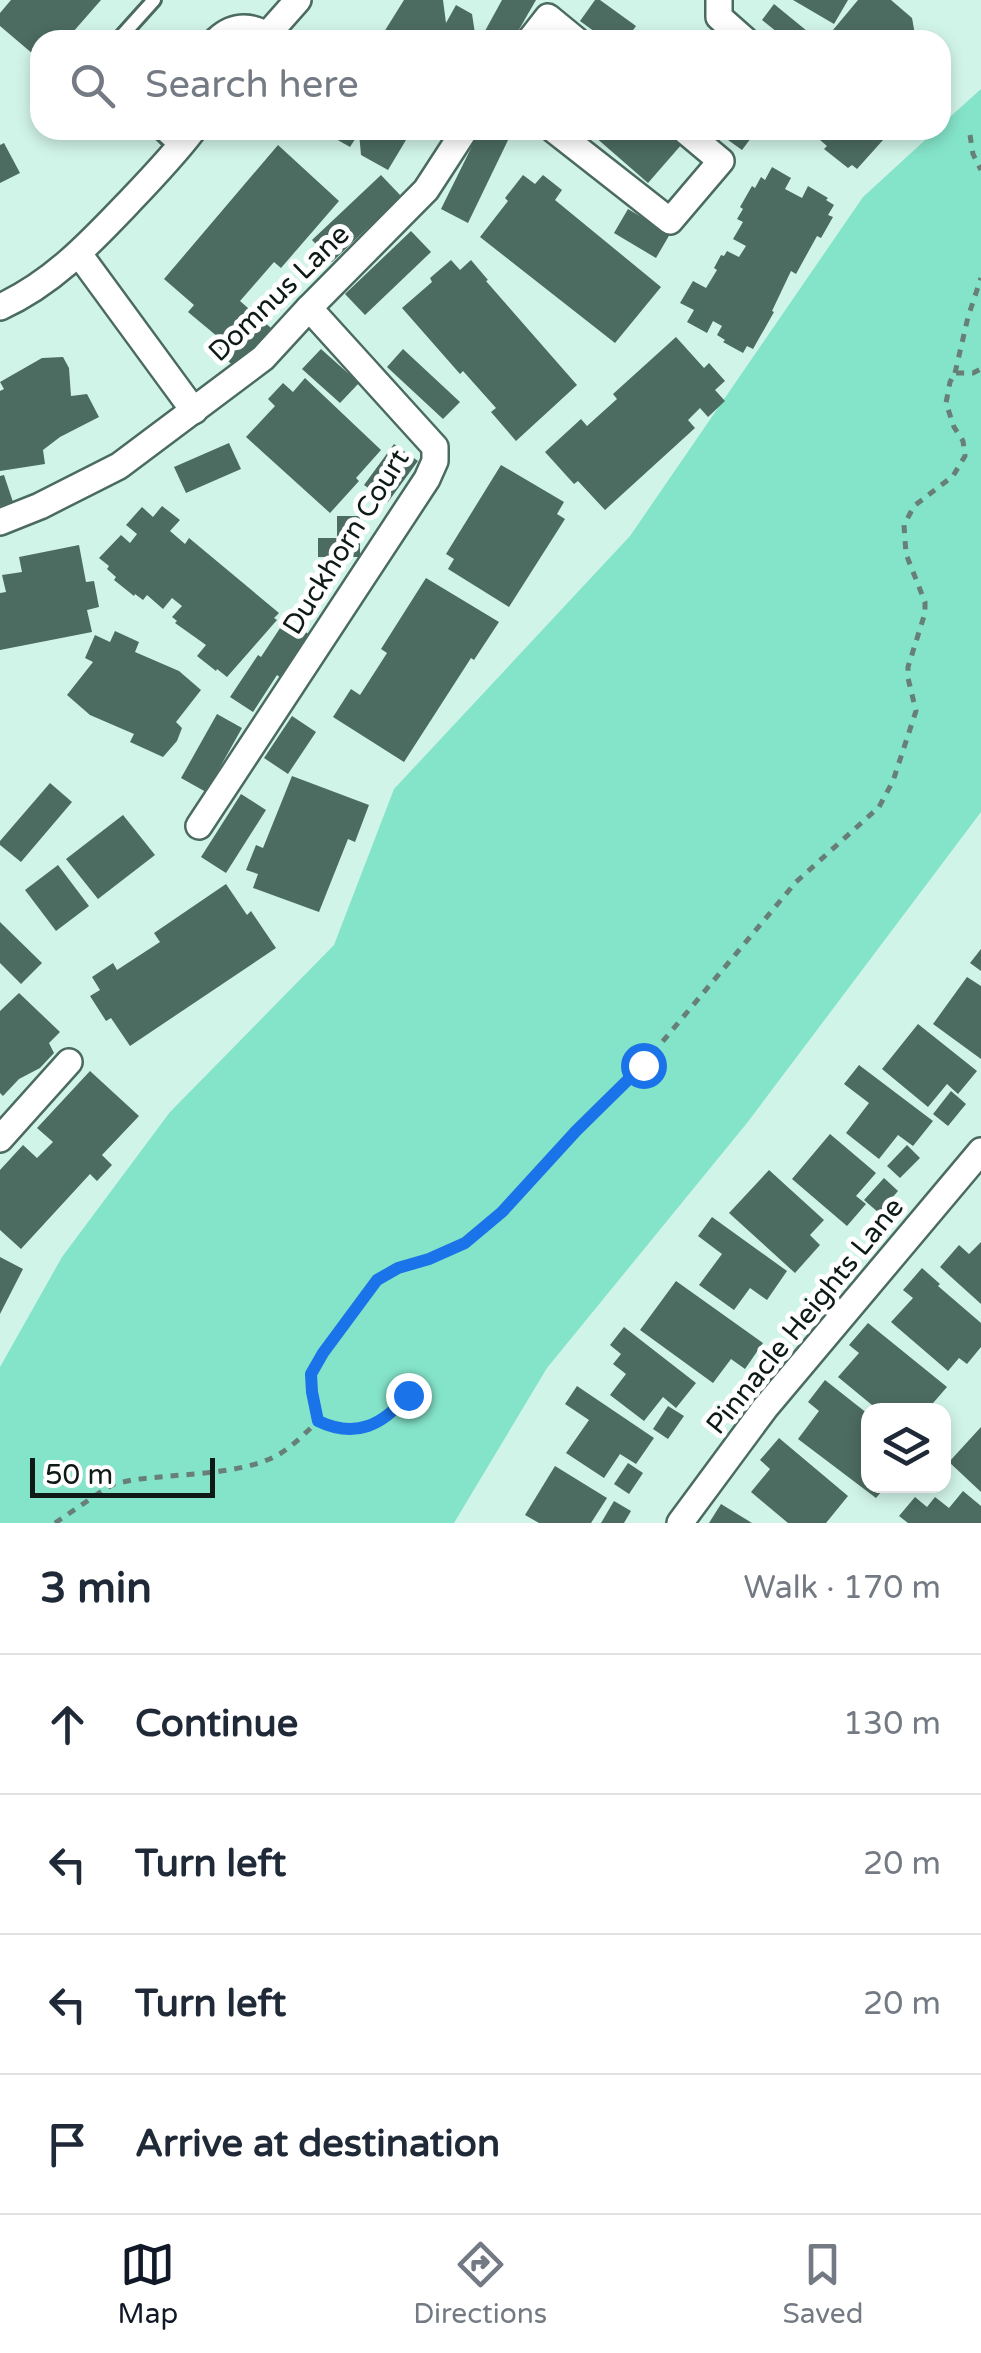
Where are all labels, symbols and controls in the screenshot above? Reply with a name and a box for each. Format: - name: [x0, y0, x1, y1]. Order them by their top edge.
- search box: [30, 30, 951, 140]
- icon: search: [65, 58, 120, 113]
- text: Search here: [145, 62, 359, 108]
- street label: Domnus Lane: [201, 217, 357, 369]
- street label: Duckhorn Court: [275, 443, 417, 641]
- route start: [621, 1043, 667, 1089]
- street label: Pinnacle Heights Lane: [699, 1191, 911, 1441]
- route end: [386, 1373, 432, 1419]
- map controls: [861, 1403, 951, 1493]
- button: layers: [861, 1403, 951, 1493]
- scale bar: [30, 1453, 215, 1498]
- text: 50 m: [45, 1458, 113, 1492]
- text: 3 min: [40, 1563, 152, 1614]
- text: Walk · 170 m: [744, 1569, 941, 1607]
- icon: ahead: [40, 1697, 95, 1752]
- text: Continue: [135, 1701, 298, 1747]
- text: 130 m: [843, 1705, 941, 1743]
- icon: left: [40, 1837, 95, 1892]
- text: Turn left: [135, 1841, 286, 1887]
- text: 20 m: [863, 1845, 941, 1883]
- icon: left: [40, 1977, 95, 2032]
- text: Turn left: [135, 1981, 286, 2027]
- text: 20 m: [863, 1985, 941, 2023]
- icon: arrive: [40, 2117, 95, 2172]
- text: Arrive at destination: [135, 2121, 500, 2167]
- tab: Map: [118, 2237, 178, 2331]
- tab: Directions: [413, 2237, 547, 2331]
- tab: Saved: [782, 2237, 863, 2331]

